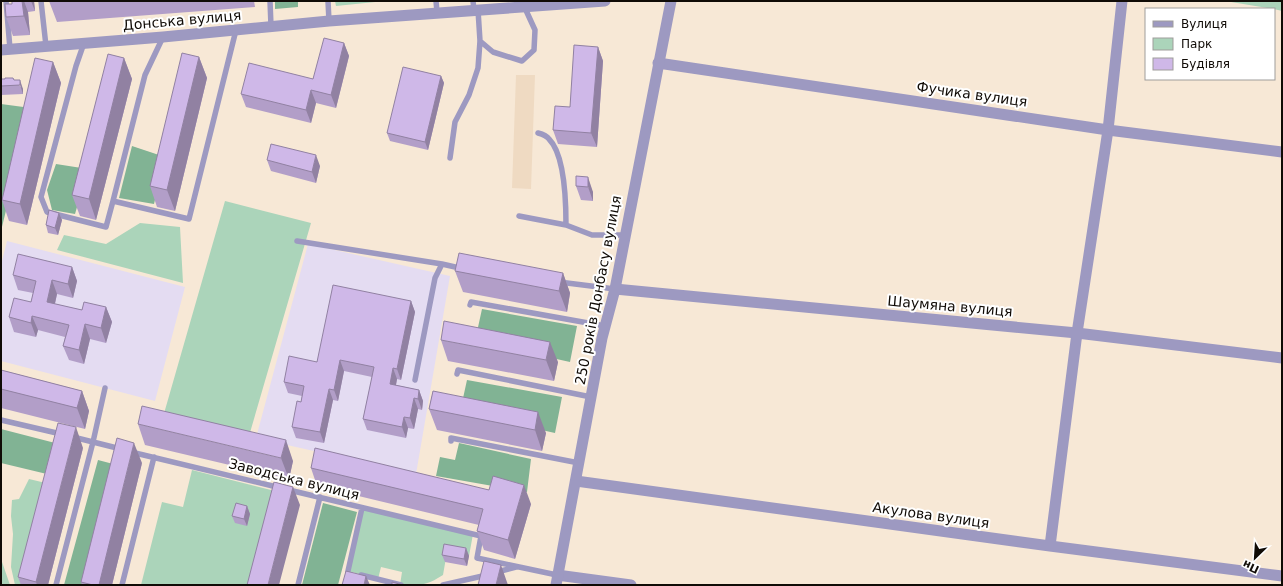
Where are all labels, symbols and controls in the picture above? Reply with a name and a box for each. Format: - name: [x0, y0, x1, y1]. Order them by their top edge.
- street label: Донська вулиця: [122, 7, 242, 33]
- legend: [1145, 8, 1275, 80]
- text: Вулиця: [1181, 17, 1227, 31]
- text: Парк: [1181, 37, 1212, 51]
- text: Будівля: [1181, 57, 1230, 71]
- street label: Фучика вулиця: [916, 78, 1028, 110]
- street label: 250 років Донбасу вулиця: [572, 194, 624, 386]
- street label: Шаумяна вулиця: [887, 293, 1013, 319]
- street label: Заводська вулиця: [227, 455, 361, 503]
- street label: Акулова вулиця: [872, 499, 990, 531]
- north arrow: [1235, 538, 1275, 578]
- text: Пн: [1241, 557, 1261, 576]

